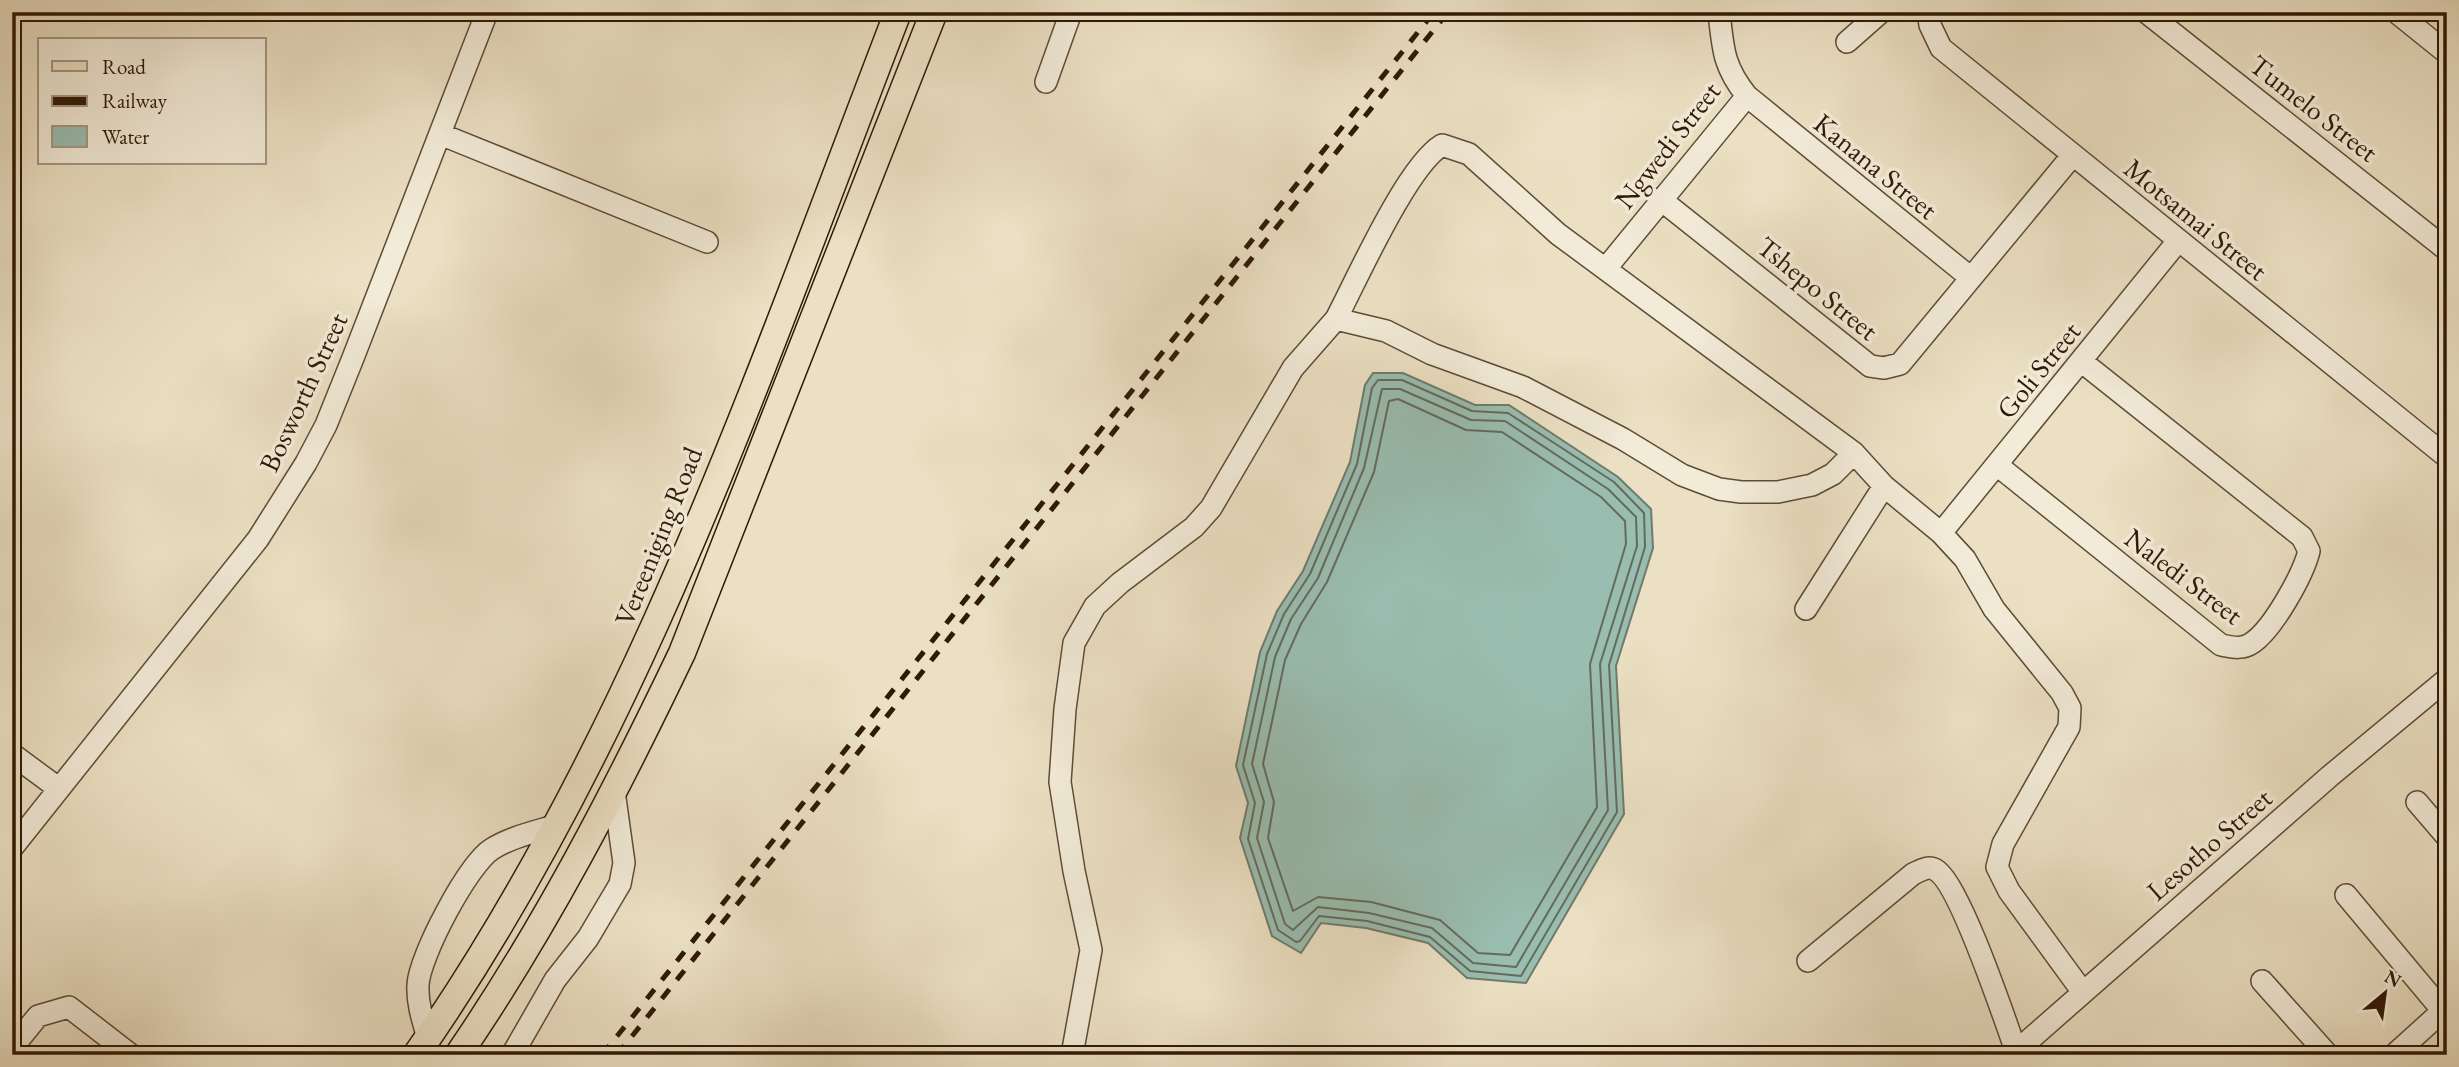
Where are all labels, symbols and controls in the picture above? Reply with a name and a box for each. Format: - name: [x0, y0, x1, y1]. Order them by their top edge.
- legend: [38, 38, 266, 164]
- street label: Tumelo Street: [2242, 46, 2386, 170]
- text: Road: [102, 53, 146, 80]
- street label: Ngwedi Street: [1606, 74, 1728, 216]
- text: Railway: [102, 87, 168, 114]
- street label: Kanana Street: [1807, 105, 1945, 227]
- text: Water: [102, 123, 149, 150]
- street label: Motsamai Street: [2117, 150, 2275, 288]
- street label: Tshepo Street: [1750, 228, 1886, 348]
- street label: Bosworth Street: [250, 307, 356, 477]
- street label: Goli Street: [1988, 314, 2088, 426]
- street label: Vereeniging Road: [606, 441, 711, 631]
- street label: Naledi Street: [2118, 520, 2250, 632]
- street label: Lesotho Street: [2139, 780, 2279, 908]
- north arrow: [2350, 958, 2420, 1028]
- text: N: [2380, 964, 2406, 994]

